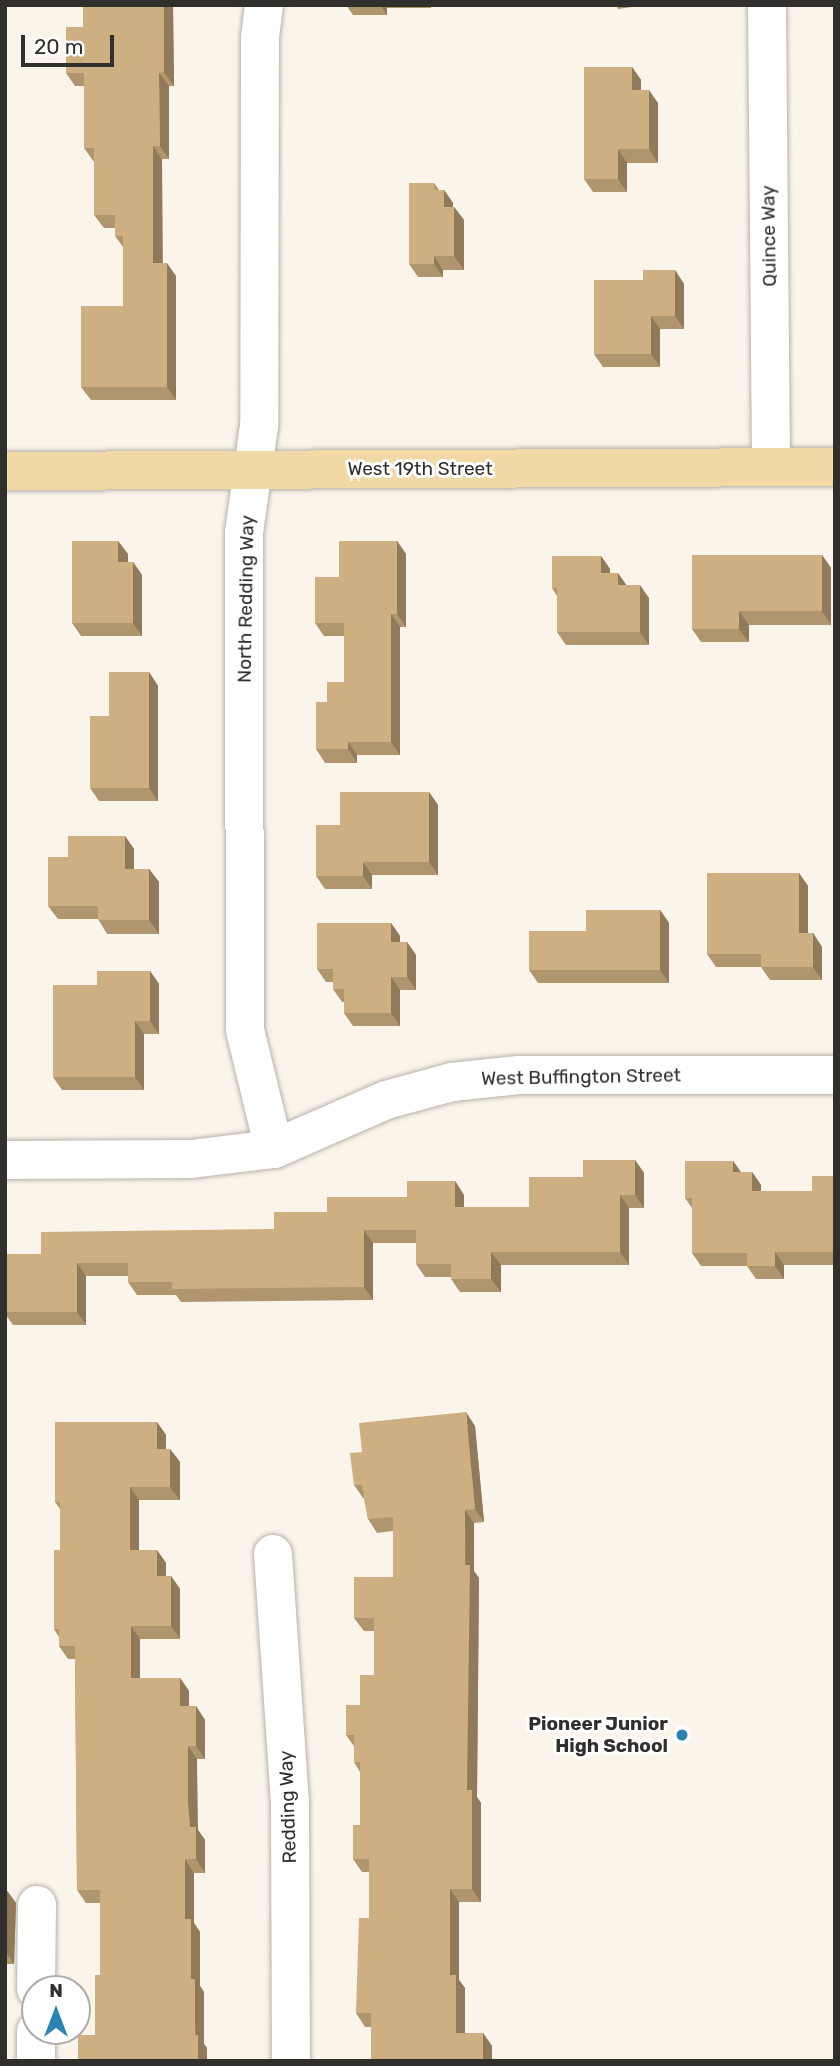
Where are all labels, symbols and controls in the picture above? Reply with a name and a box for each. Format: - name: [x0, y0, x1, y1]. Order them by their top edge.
- scale bar: [24, 21, 117, 65]
- text: 20 m: [34, 34, 83, 59]
- street label: Quince Way: [757, 185, 781, 287]
- street label: West 19th Street: [347, 458, 493, 480]
- street label: North Redding Way: [233, 515, 259, 683]
- street label: West Buffington Street: [481, 1064, 681, 1090]
- place label: Pioneer Junior High School: [528, 1713, 668, 1757]
- marker: Pioneer Junior High School: [674, 1727, 690, 1743]
- street label: Redding Way: [275, 1750, 301, 1864]
- north arrow: [21, 1975, 91, 2045]
- text: N: [49, 1979, 63, 2002]

